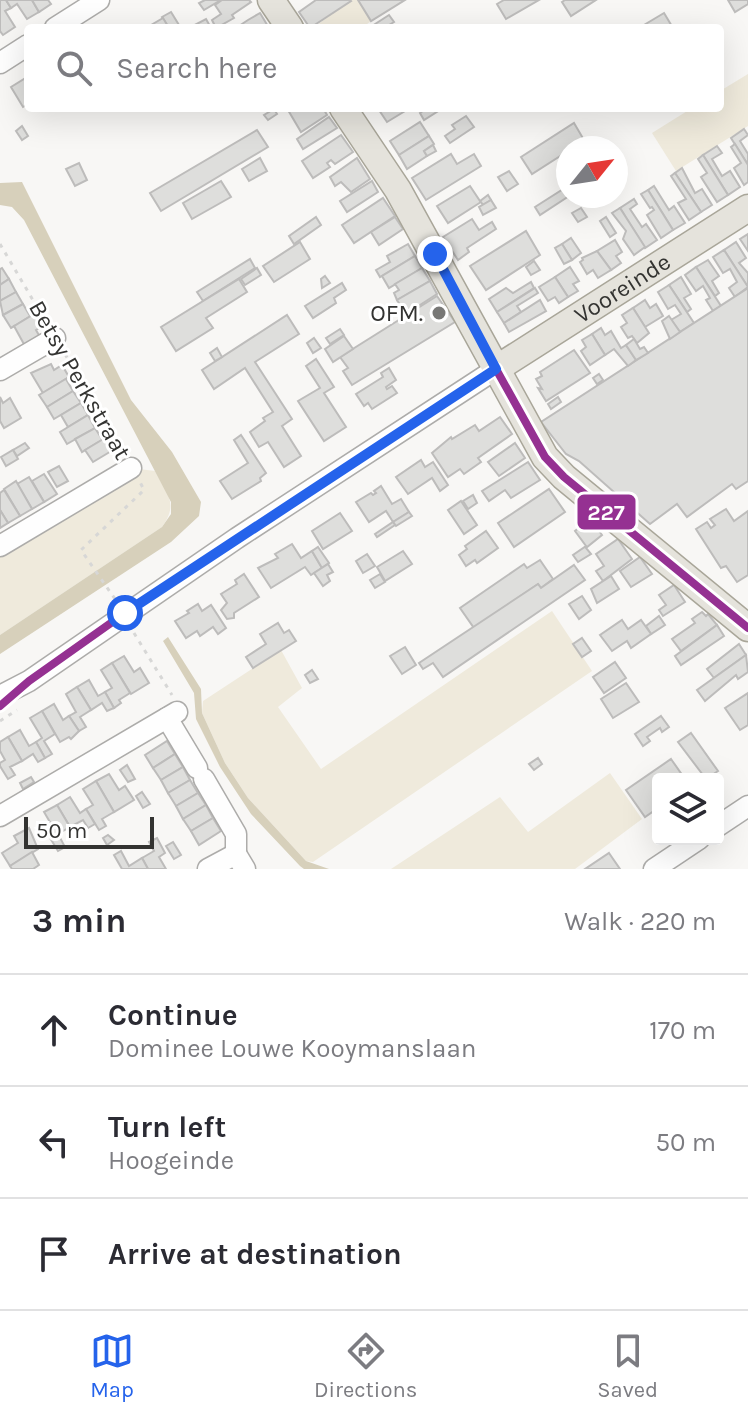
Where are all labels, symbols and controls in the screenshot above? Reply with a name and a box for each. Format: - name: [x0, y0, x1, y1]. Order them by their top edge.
- search box: [24, 24, 724, 112]
- icon: search: [52, 46, 96, 90]
- text: Search here: [116, 50, 277, 86]
- north arrow: [556, 136, 628, 208]
- route end: [417, 236, 453, 272]
- street label: Vooreinde: [569, 247, 676, 329]
- street label: Betsy Perkstraat: [23, 296, 137, 464]
- place label: OFM.: [370, 299, 423, 327]
- marker: OFM.: [430, 304, 448, 322]
- line badge: 227: [576, 493, 637, 531]
- text: 227: [587, 500, 625, 526]
- route start: [107, 595, 143, 631]
- map controls: [652, 773, 724, 845]
- button: layers: [652, 773, 724, 845]
- scale bar: [24, 813, 154, 849]
- text: 50 m: [36, 818, 87, 844]
- text: 3 min: [32, 901, 126, 941]
- text: Walk · 220 m: [564, 906, 716, 937]
- text: Continue: [108, 997, 238, 1033]
- icon: ahead: [32, 1008, 76, 1052]
- text: 170 m: [649, 1015, 716, 1046]
- text: Dominee Louwe Kooymanslaan: [108, 1033, 476, 1064]
- text: Turn left: [108, 1109, 226, 1145]
- icon: left: [32, 1120, 76, 1164]
- text: 50 m: [655, 1127, 716, 1158]
- text: Hoogeinde: [108, 1145, 234, 1176]
- icon: arrive: [32, 1232, 76, 1276]
- text: Arrive at destination: [108, 1236, 402, 1272]
- tab: Map: [90, 1329, 134, 1403]
- tab: Directions: [314, 1329, 417, 1403]
- tab: Saved: [597, 1329, 658, 1403]

